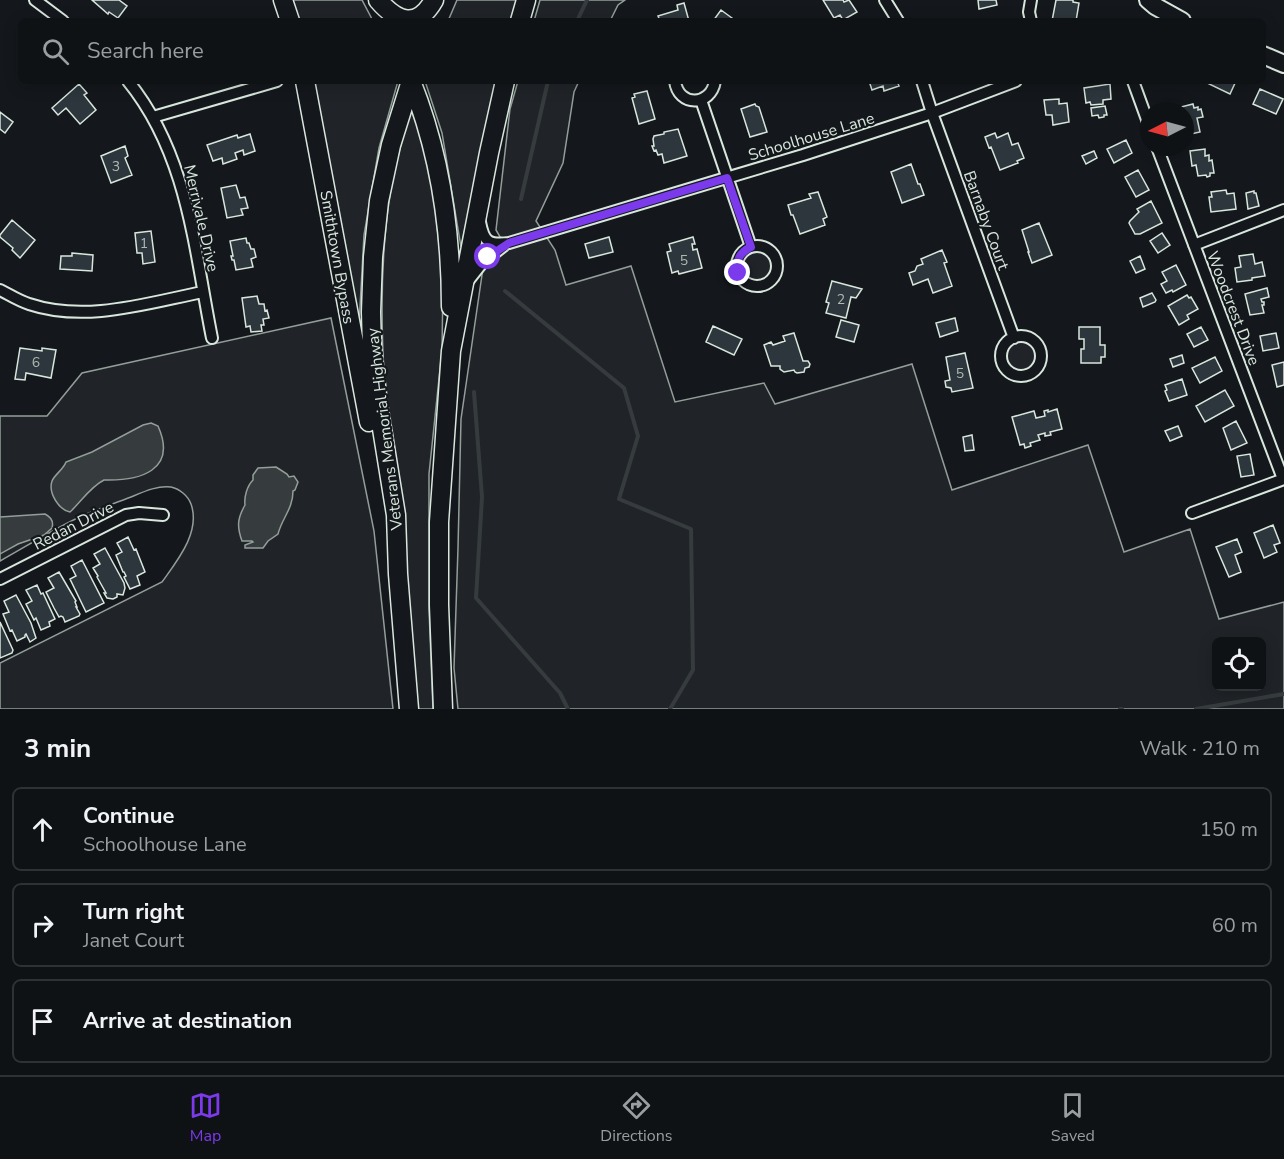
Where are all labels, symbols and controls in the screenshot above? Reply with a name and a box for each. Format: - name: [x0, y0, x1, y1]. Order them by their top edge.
- search box: [18, 18, 1266, 84]
- icon: search: [39, 35, 72, 68]
- text: Search here: [87, 36, 204, 66]
- north arrow: [1140, 102, 1194, 156]
- street label: Schoolhouse Lane: [745, 107, 877, 167]
- house number: 3: [112, 157, 120, 176]
- street label: Merrivale Drive: [178, 163, 224, 274]
- street label: Barnaby Court: [958, 168, 1014, 273]
- street label: Smithtown Bypass: [314, 189, 360, 326]
- house number: 1: [140, 234, 148, 253]
- route start: [474, 243, 500, 269]
- street label: Woodcrest Drive: [1201, 248, 1265, 369]
- house number: 5: [680, 251, 688, 270]
- route end: [724, 259, 750, 285]
- house number: 2: [837, 290, 845, 309]
- street label: Veterans Memorial Highway: [362, 326, 408, 532]
- house number: 6: [32, 353, 40, 372]
- house number: 5: [956, 364, 964, 383]
- street label: Redan Drive: [29, 496, 118, 556]
- map controls: [1212, 637, 1266, 691]
- button: locate: [1212, 637, 1266, 691]
- text: 3 min: [24, 731, 91, 766]
- text: Walk · 210 m: [1140, 735, 1260, 762]
- text: Continue: [83, 801, 174, 831]
- icon: ahead: [26, 813, 59, 846]
- text: 150 m: [1200, 816, 1258, 843]
- text: Schoolhouse Lane: [83, 831, 247, 858]
- text: Turn right: [83, 897, 184, 927]
- icon: right: [26, 909, 59, 942]
- text: 60 m: [1212, 912, 1258, 939]
- text: Janet Court: [83, 927, 184, 954]
- icon: arrive: [26, 1005, 59, 1038]
- text: Arrive at destination: [83, 1006, 292, 1036]
- tab: Map: [189, 1089, 222, 1147]
- tab: Directions: [600, 1089, 672, 1147]
- tab: Saved: [1051, 1089, 1095, 1147]

